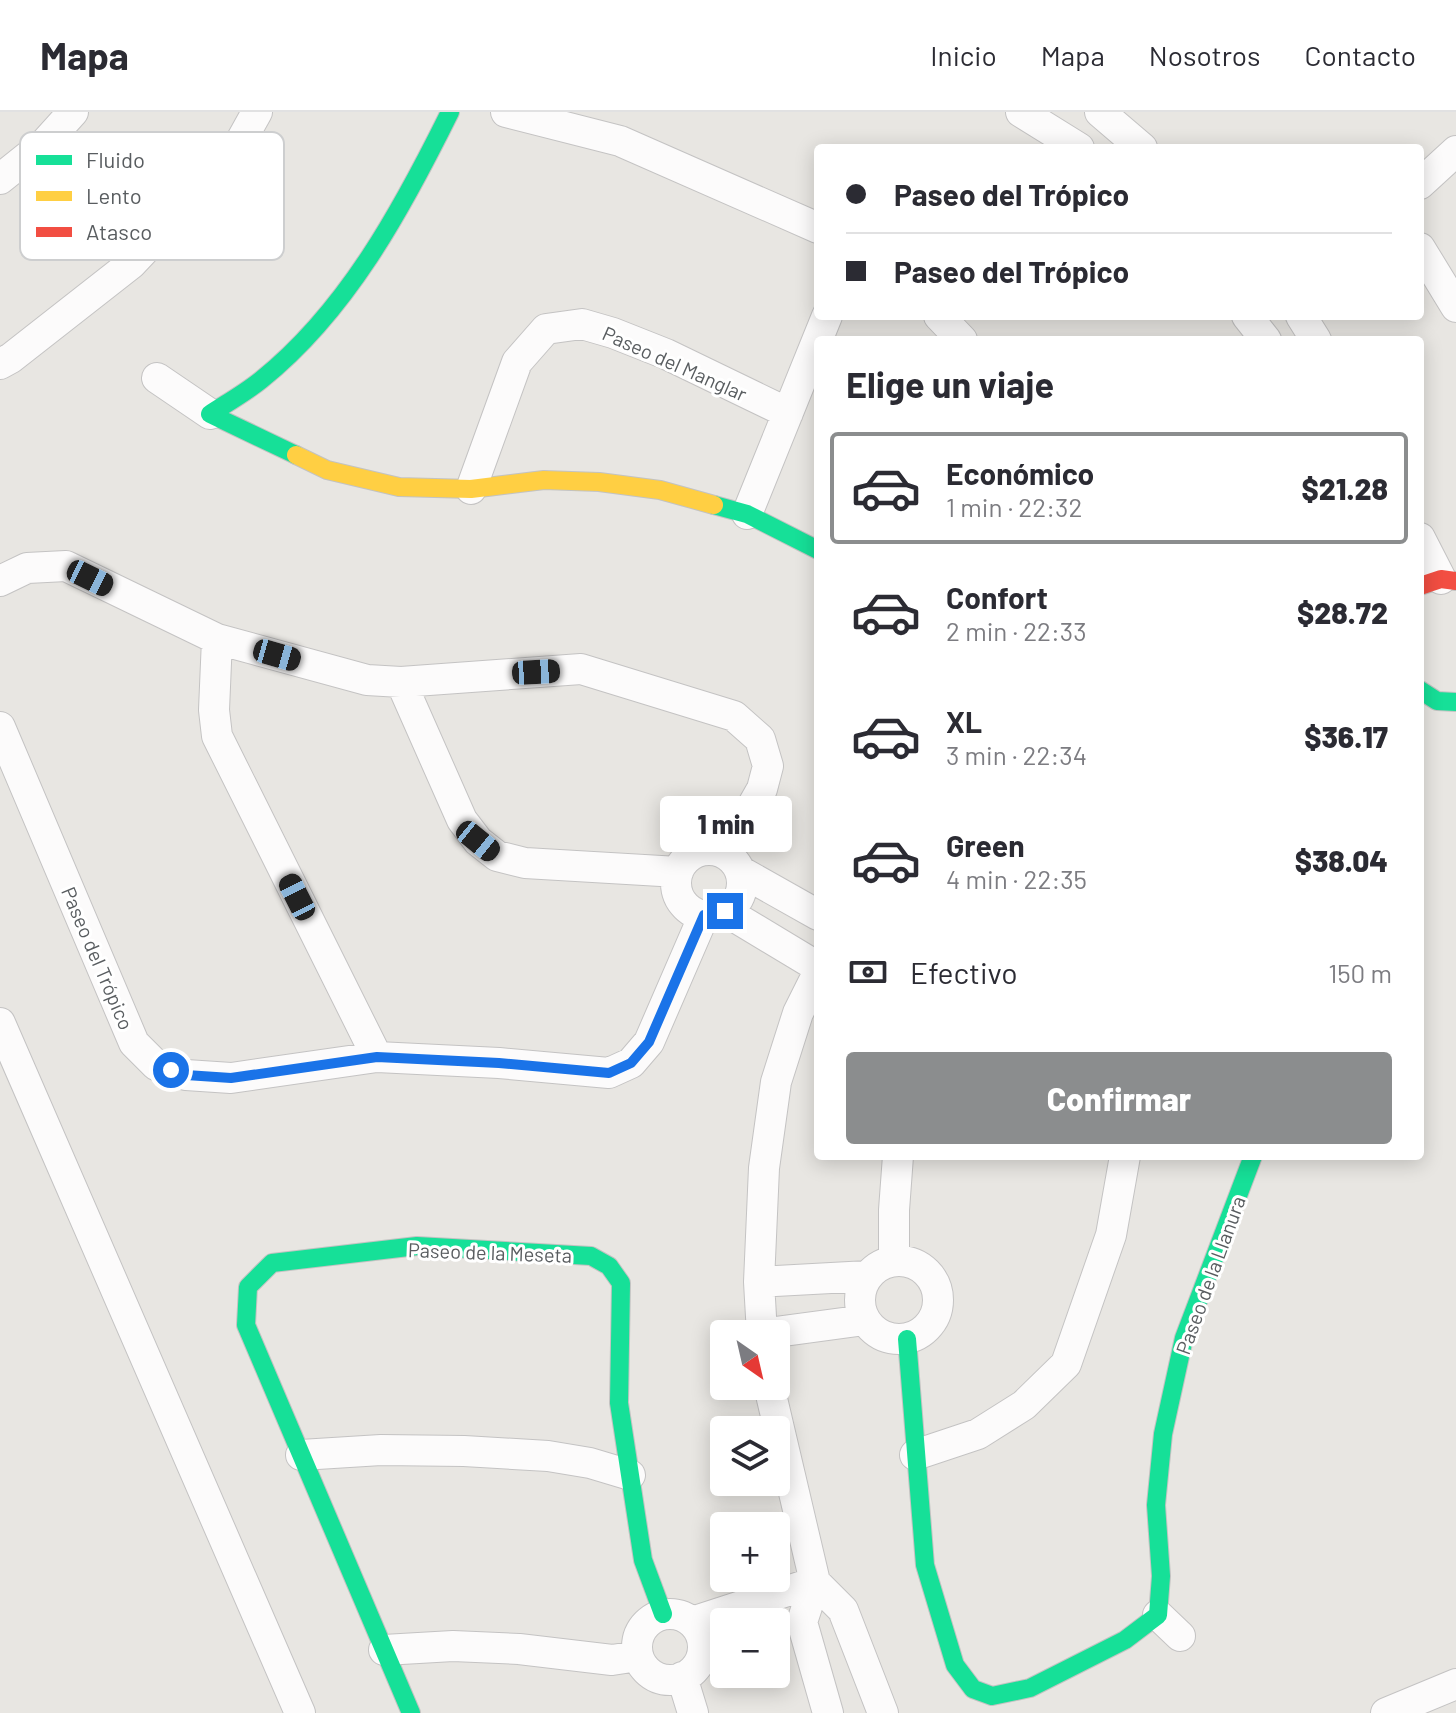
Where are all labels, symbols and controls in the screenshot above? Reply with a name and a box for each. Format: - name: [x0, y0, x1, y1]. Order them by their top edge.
- text: Mapa: [40, 32, 129, 78]
- text: Inicio: [930, 38, 997, 72]
- text: Mapa: [1041, 38, 1105, 72]
- text: Nosotros: [1149, 38, 1261, 72]
- text: Contacto: [1305, 38, 1416, 72]
- legend: [20, 132, 284, 260]
- text: Fluido: [86, 146, 145, 172]
- text: Paseo del Trópico: [894, 176, 1129, 212]
- text: Lento: [86, 182, 142, 208]
- text: Atasco: [86, 218, 152, 244]
- text: Paseo del Trópico: [894, 253, 1129, 289]
- street label: Paseo del Manglar: [599, 320, 751, 406]
- text: Elige un viaje: [846, 362, 1054, 405]
- icon: car: [850, 452, 922, 524]
- text: Económico: [946, 455, 1094, 491]
- text: $21.28: [1302, 470, 1388, 506]
- text: 1 min · 22:32: [946, 491, 1082, 522]
- car: [63, 557, 117, 599]
- icon: car: [850, 576, 922, 648]
- text: Confort: [946, 579, 1048, 615]
- text: $28.72: [1297, 594, 1388, 630]
- text: 2 min · 22:33: [946, 615, 1087, 646]
- car: [251, 637, 303, 673]
- car: [511, 659, 561, 685]
- icon: car: [850, 700, 922, 772]
- text: XL: [946, 703, 982, 739]
- text: $36.17: [1304, 718, 1388, 754]
- text: 3 min · 22:34: [946, 739, 1087, 770]
- callout: 1 min: [659, 795, 791, 851]
- text: 1 min: [697, 808, 755, 839]
- car: [452, 817, 504, 865]
- icon: car: [850, 824, 922, 896]
- text: Green: [946, 827, 1025, 863]
- text: $38.04: [1295, 842, 1388, 878]
- text: 4 min · 22:35: [946, 863, 1087, 894]
- car: [275, 870, 319, 924]
- street label: Paseo del Trópico: [57, 883, 139, 1033]
- route end: [707, 893, 743, 929]
- icon: cash: [846, 950, 890, 994]
- text: Efectivo: [910, 954, 1018, 990]
- text: 150 m: [1328, 957, 1392, 988]
- route start: [153, 1052, 189, 1088]
- button: Confirmar: [846, 1052, 1392, 1144]
- street label: Paseo de la Llanura: [1170, 1193, 1250, 1357]
- street label: Paseo de la Meseta: [408, 1237, 572, 1267]
- north arrow: [710, 1320, 790, 1400]
- map controls: [710, 1320, 790, 1688]
- button: layers: [710, 1416, 790, 1496]
- button: +: [710, 1512, 790, 1592]
- button: −: [710, 1608, 790, 1688]

